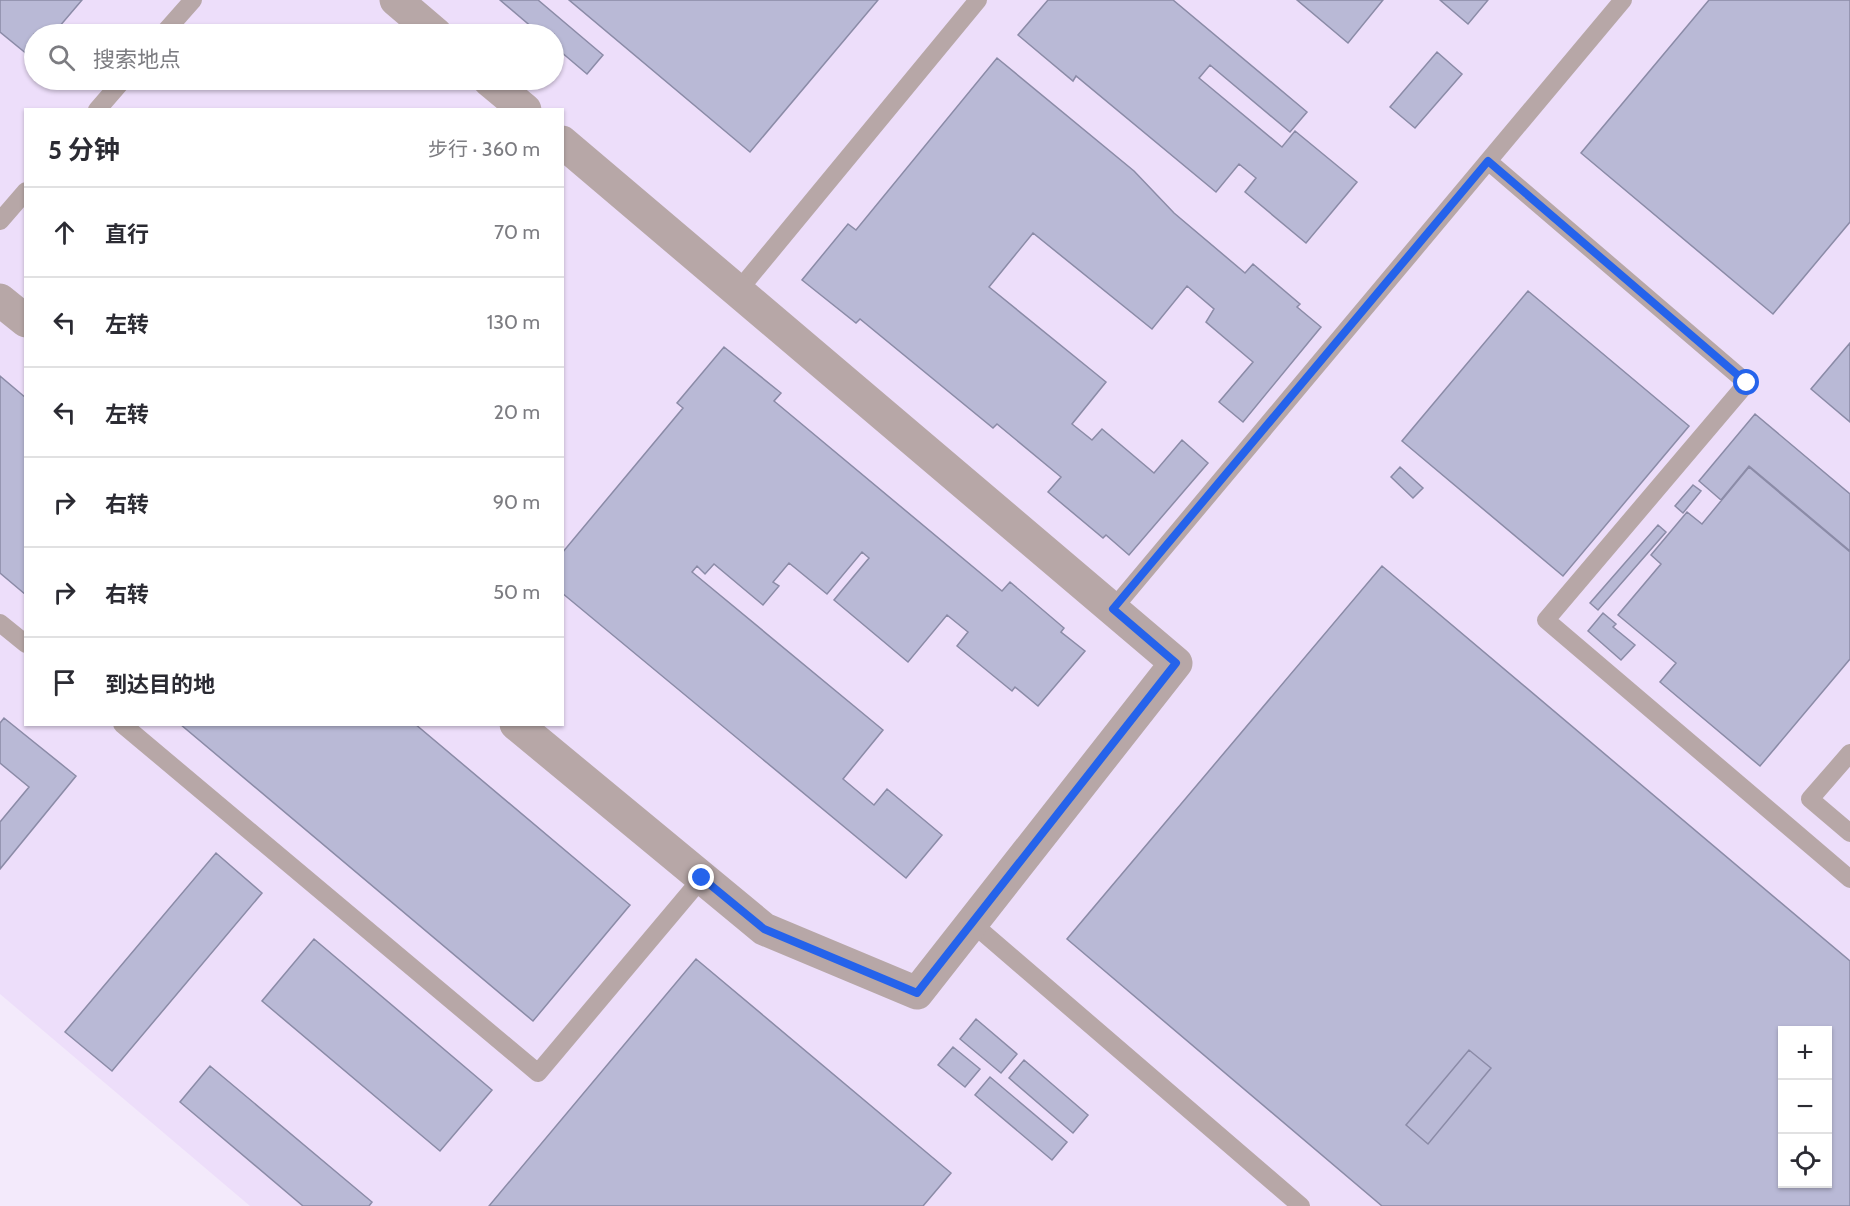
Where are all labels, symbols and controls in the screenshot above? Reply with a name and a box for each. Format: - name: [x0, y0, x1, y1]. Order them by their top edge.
- search box: [24, 24, 564, 90]
- icon: search: [45, 41, 78, 74]
- text: 搜索地点: [93, 46, 181, 73]
- text: 5 分钟: [48, 134, 120, 166]
- text: 步行 · 360 m: [428, 137, 540, 161]
- icon: ahead: [48, 216, 81, 249]
- text: 70 m: [494, 220, 540, 244]
- text: 直行: [105, 221, 149, 248]
- icon: left: [48, 306, 81, 339]
- text: 130 m: [487, 310, 540, 334]
- text: 左转: [105, 311, 149, 338]
- route start: [1733, 369, 1759, 395]
- icon: left: [48, 396, 81, 429]
- text: 20 m: [494, 400, 540, 424]
- text: 左转: [105, 401, 149, 428]
- icon: right: [48, 486, 81, 519]
- text: 90 m: [493, 490, 540, 514]
- text: 右转: [105, 491, 149, 518]
- icon: right: [48, 576, 81, 609]
- text: 50 m: [493, 580, 540, 604]
- text: 右转: [105, 581, 149, 608]
- icon: arrive: [48, 666, 81, 699]
- text: 到达目的地: [105, 671, 215, 698]
- route end: [688, 864, 714, 890]
- map controls: [1778, 1026, 1832, 1188]
- button: +: [1778, 1026, 1832, 1080]
- button: −: [1778, 1080, 1832, 1134]
- button: locate: [1778, 1134, 1832, 1188]

